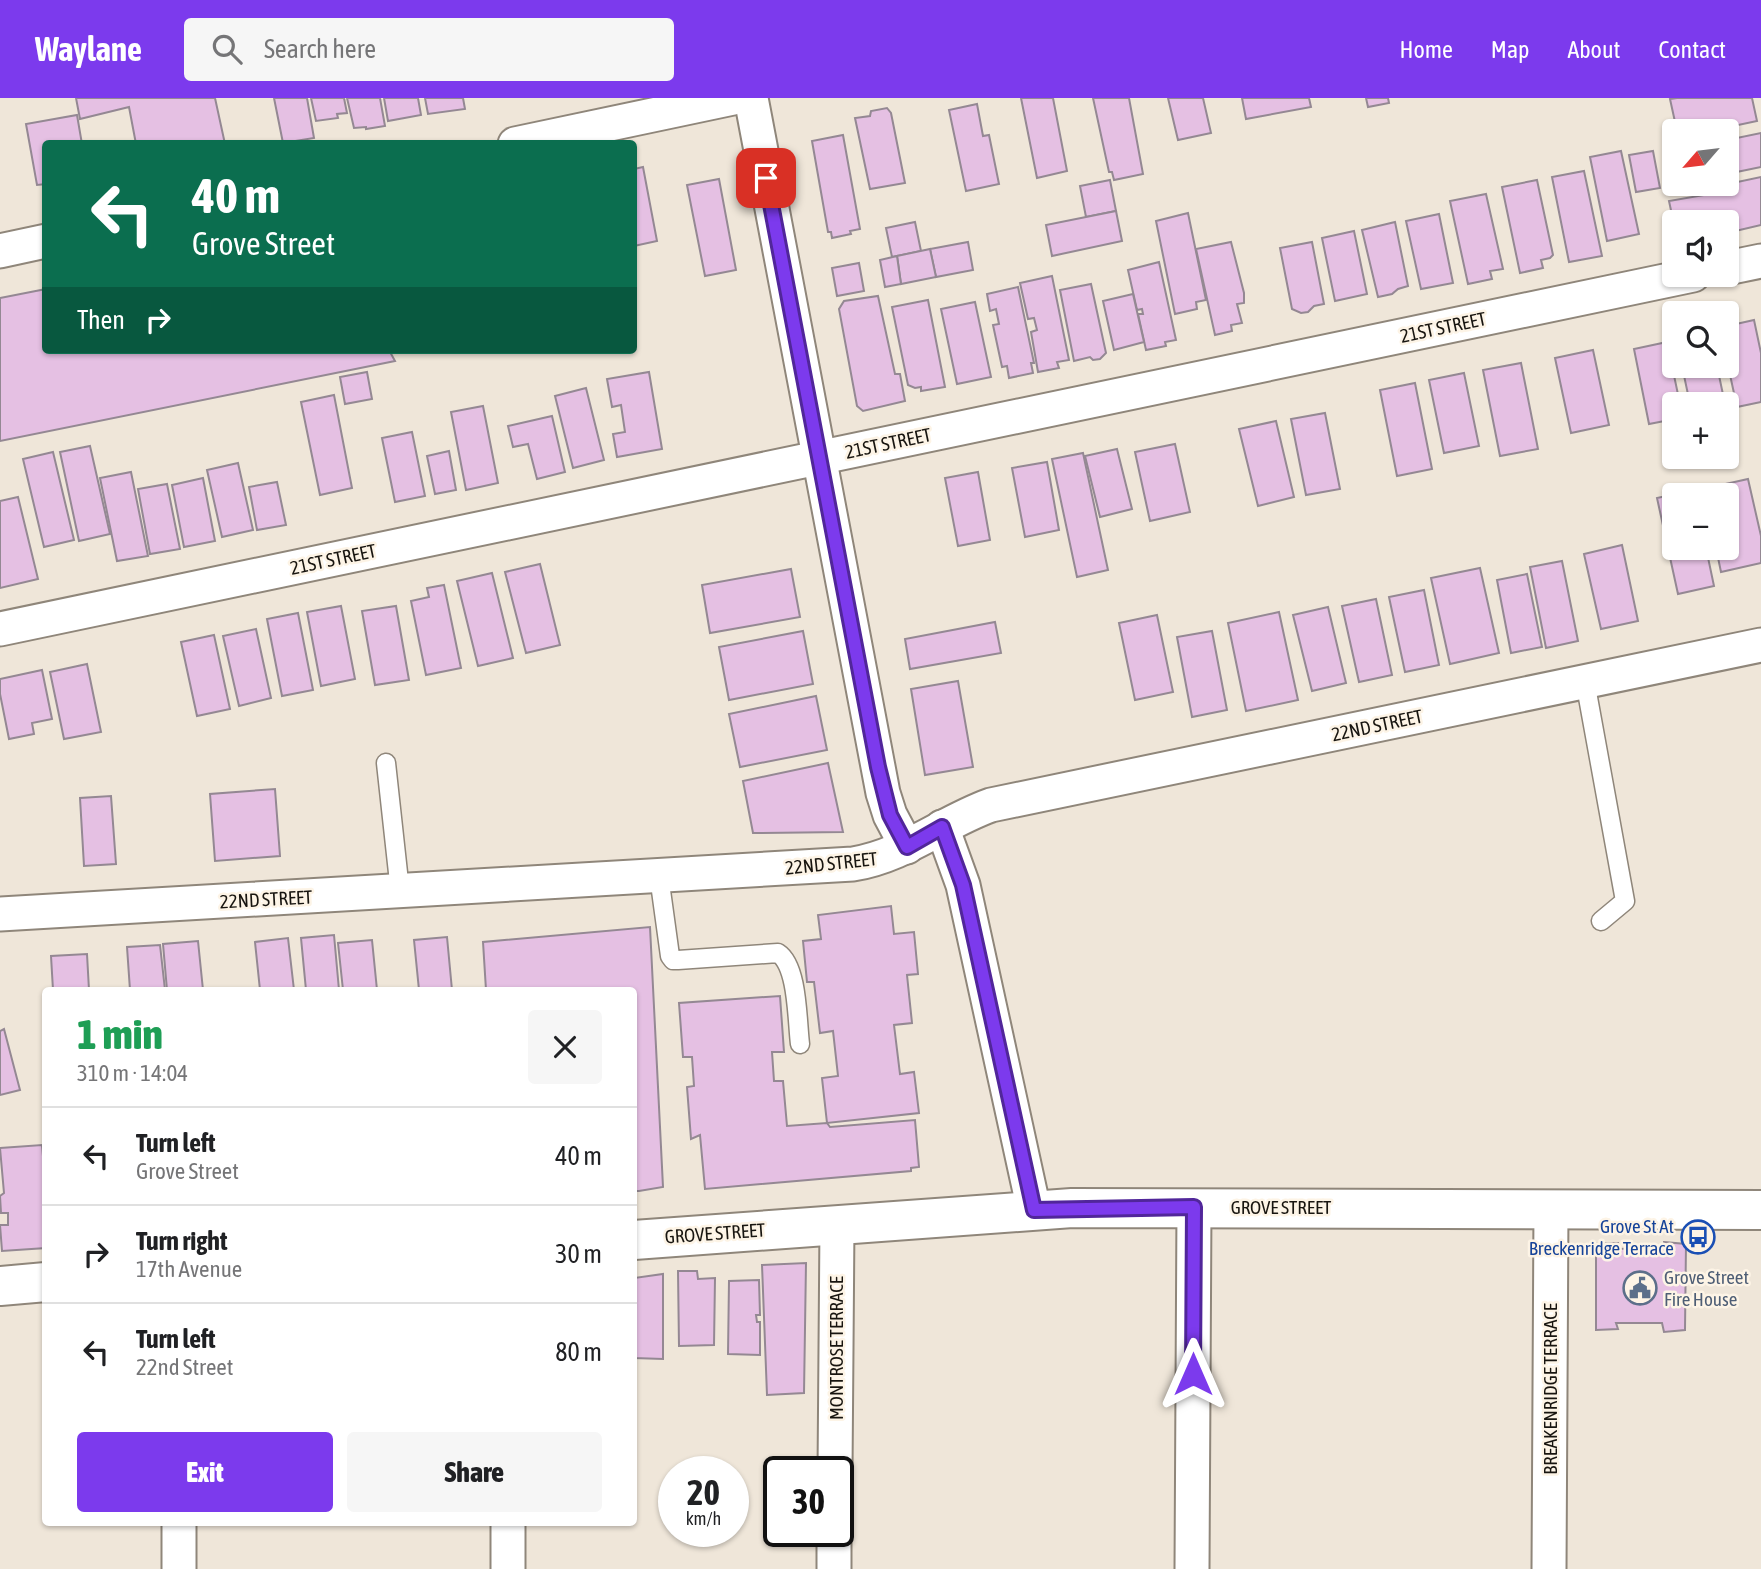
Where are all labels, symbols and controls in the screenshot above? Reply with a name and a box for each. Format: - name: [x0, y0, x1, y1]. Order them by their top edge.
- search box: [184, 18, 674, 81]
- text: Waylane: [35, 30, 142, 68]
- icon: search: [208, 30, 246, 68]
- text: Search here: [264, 34, 376, 64]
- text: Home: [1399, 36, 1453, 63]
- text: Map: [1491, 36, 1529, 63]
- text: About: [1567, 36, 1620, 63]
- text: Contact: [1658, 36, 1726, 63]
- north arrow: [1662, 119, 1740, 196]
- map controls: [1662, 119, 1739, 560]
- pin: [736, 148, 796, 208]
- icon: arrive: [747, 159, 785, 197]
- text: 40 m: [192, 167, 280, 223]
- icon: left: [77, 168, 168, 259]
- button: sound: [1662, 210, 1739, 287]
- text: Grove Street: [192, 225, 335, 262]
- icon: right: [139, 301, 177, 339]
- button: search: [1662, 301, 1739, 378]
- text: Then: [77, 305, 125, 335]
- street label: 21ST STREET: [1398, 307, 1489, 347]
- button: +: [1662, 392, 1739, 469]
- street label: 21ST STREET: [843, 423, 934, 463]
- button: −: [1662, 483, 1739, 560]
- street label: 21ST STREET: [288, 539, 379, 579]
- street label: 22ND STREET: [1329, 704, 1425, 745]
- street label: 22ND STREET: [784, 847, 879, 879]
- street label: 22ND STREET: [219, 886, 313, 912]
- text: 1 min: [77, 1010, 163, 1058]
- button: close: [528, 1010, 602, 1084]
- text: 310 m · 14:04: [77, 1060, 188, 1086]
- text: Turn left: [136, 1128, 216, 1158]
- icon: left: [77, 1137, 115, 1175]
- text: 40 m: [555, 1141, 602, 1171]
- text: Grove Street: [136, 1158, 239, 1184]
- street label: GROVE STREET: [1231, 1196, 1332, 1218]
- place label: Grove St At Breckenridge Terrace: [1529, 1215, 1674, 1259]
- street label: GROVE STREET: [664, 1218, 767, 1247]
- bus stop icon: Grove St At Breckenridge Terrace: [1679, 1218, 1717, 1256]
- text: Turn right: [136, 1226, 227, 1256]
- icon: right: [77, 1235, 115, 1273]
- text: 30 m: [555, 1239, 602, 1269]
- text: 17th Avenue: [136, 1256, 242, 1282]
- place label: Grove Street Fire House: [1664, 1266, 1749, 1310]
- public building icon: Grove Street Fire House: [1621, 1269, 1659, 1307]
- street label: MONTROSE TERRACE: [825, 1276, 847, 1420]
- street label: BREAKENRIDGE TERRACE: [1539, 1303, 1561, 1475]
- text: Turn left: [136, 1324, 216, 1354]
- icon: left: [77, 1333, 115, 1371]
- text: 80 m: [555, 1337, 602, 1367]
- position arrow: [1156, 1337, 1230, 1411]
- text: 22nd Street: [136, 1354, 233, 1380]
- button: Exit: [77, 1432, 333, 1512]
- button: Share: [347, 1432, 602, 1512]
- speed limit sign: 30: [763, 1456, 854, 1547]
- text: 20: [687, 1472, 720, 1512]
- text: km/h: [686, 1508, 721, 1529]

